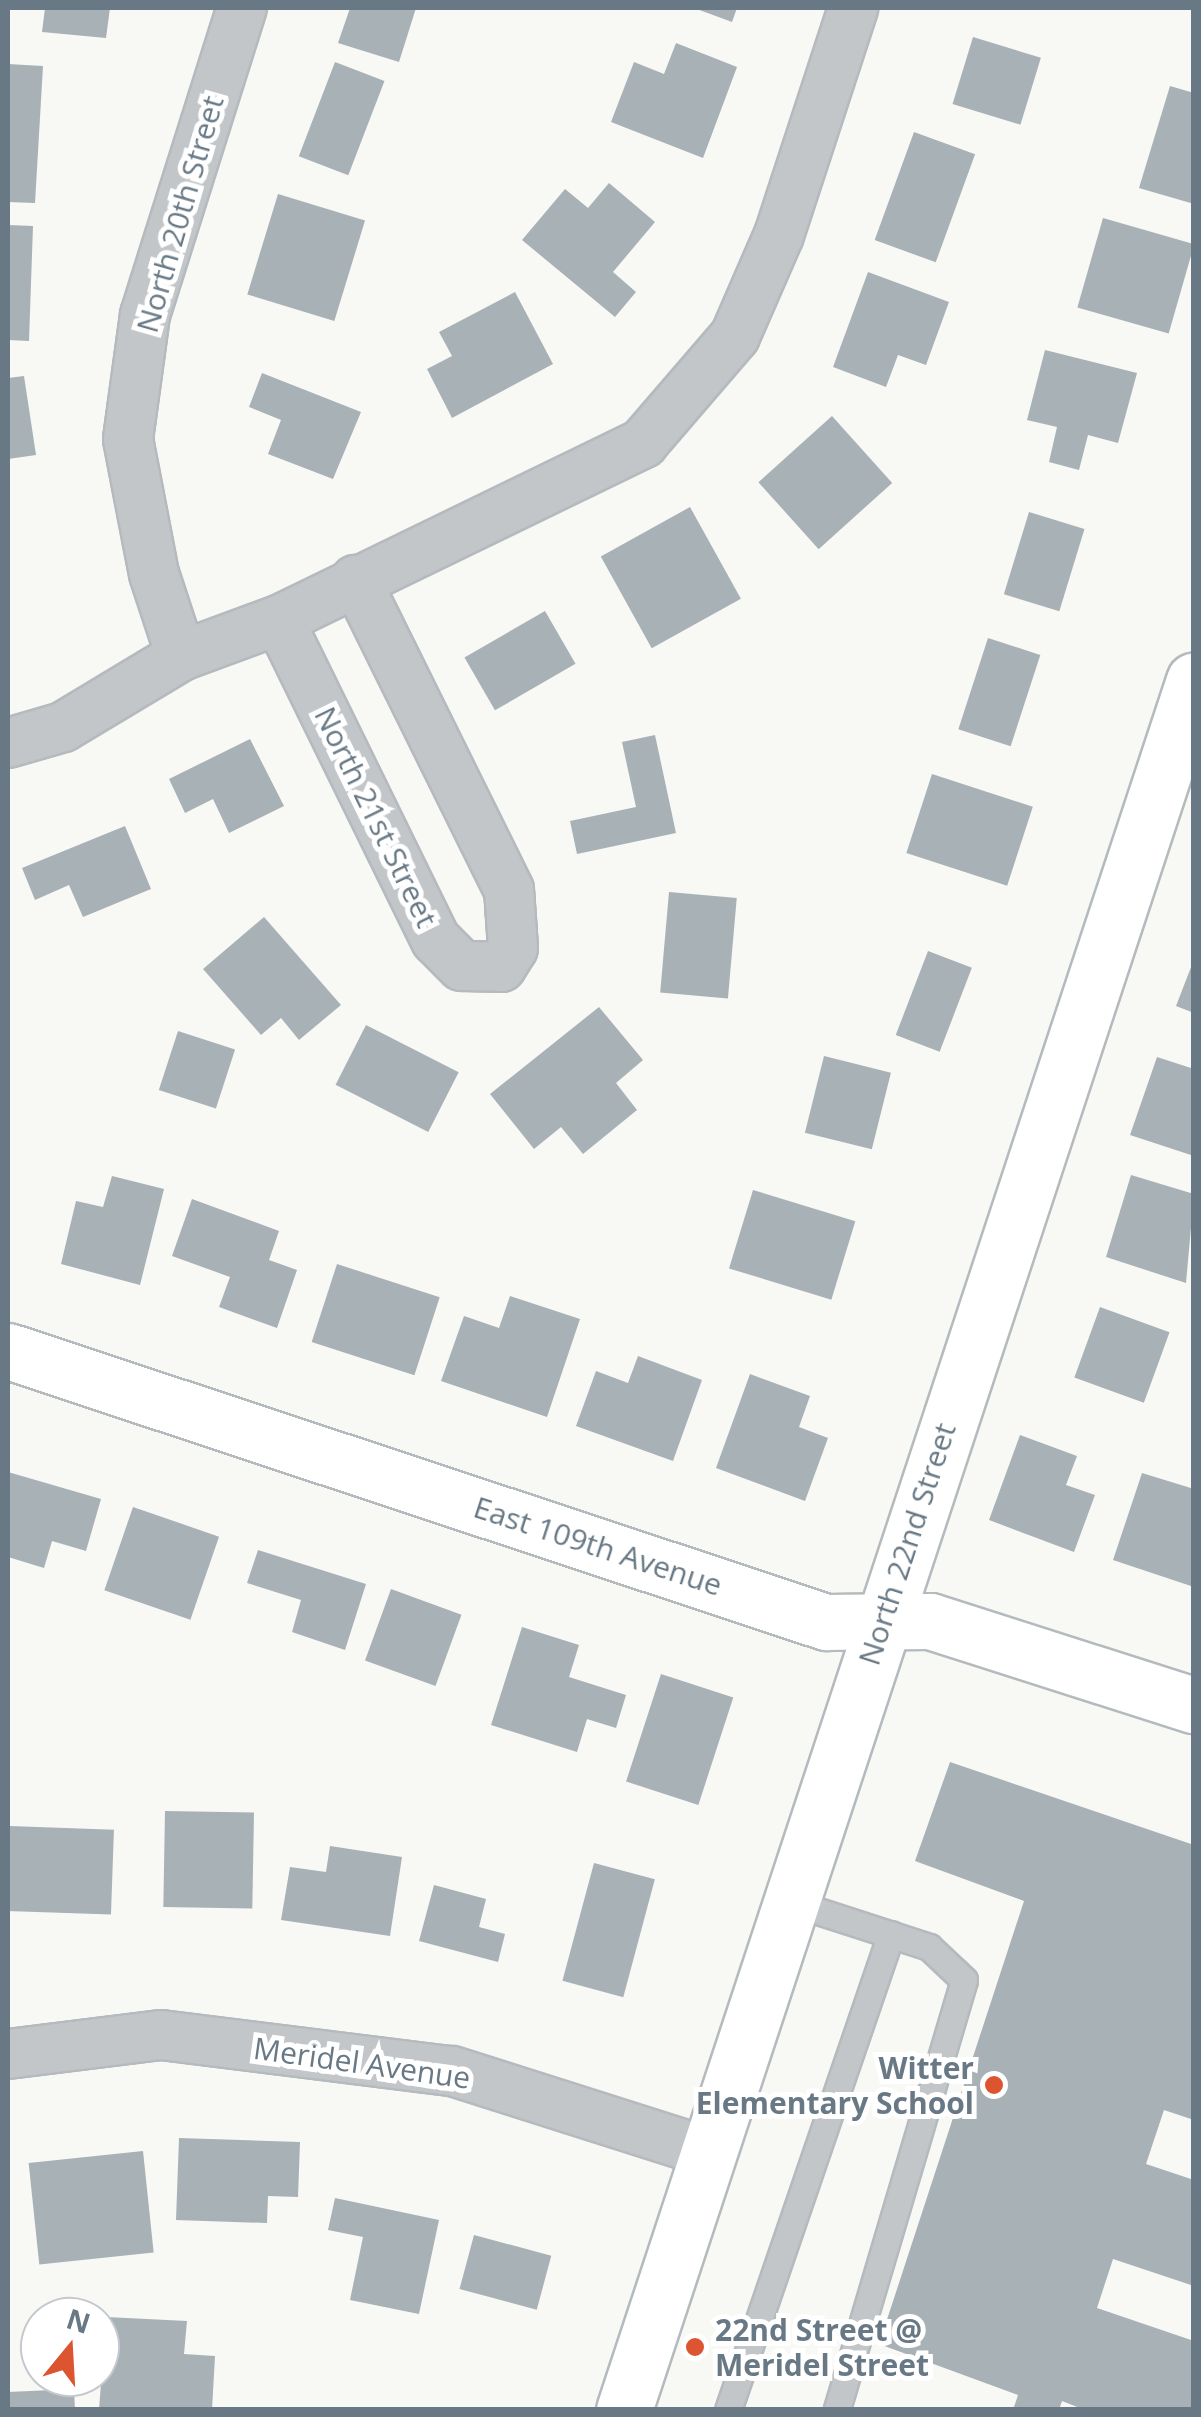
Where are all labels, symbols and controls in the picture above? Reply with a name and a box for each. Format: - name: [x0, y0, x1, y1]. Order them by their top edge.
- street label: North 20th Street: [129, 91, 231, 337]
- street label: North 21st Street: [307, 701, 445, 933]
- street label: North 22nd Street: [851, 1418, 963, 1670]
- street label: East 109th Avenue: [469, 1489, 727, 1603]
- street label: Meridel Avenue: [251, 2030, 473, 2096]
- place label: Witter Elementary School: [696, 2050, 974, 2120]
- marker: Witter Elementary School: [983, 2074, 1005, 2096]
- north arrow: [20, 2297, 120, 2397]
- text: N: [62, 2299, 95, 2342]
- place label: 22nd Street @ Meridel Street: [715, 2312, 929, 2382]
- marker: 22nd Street @ Meridel Street: [684, 2336, 706, 2358]

